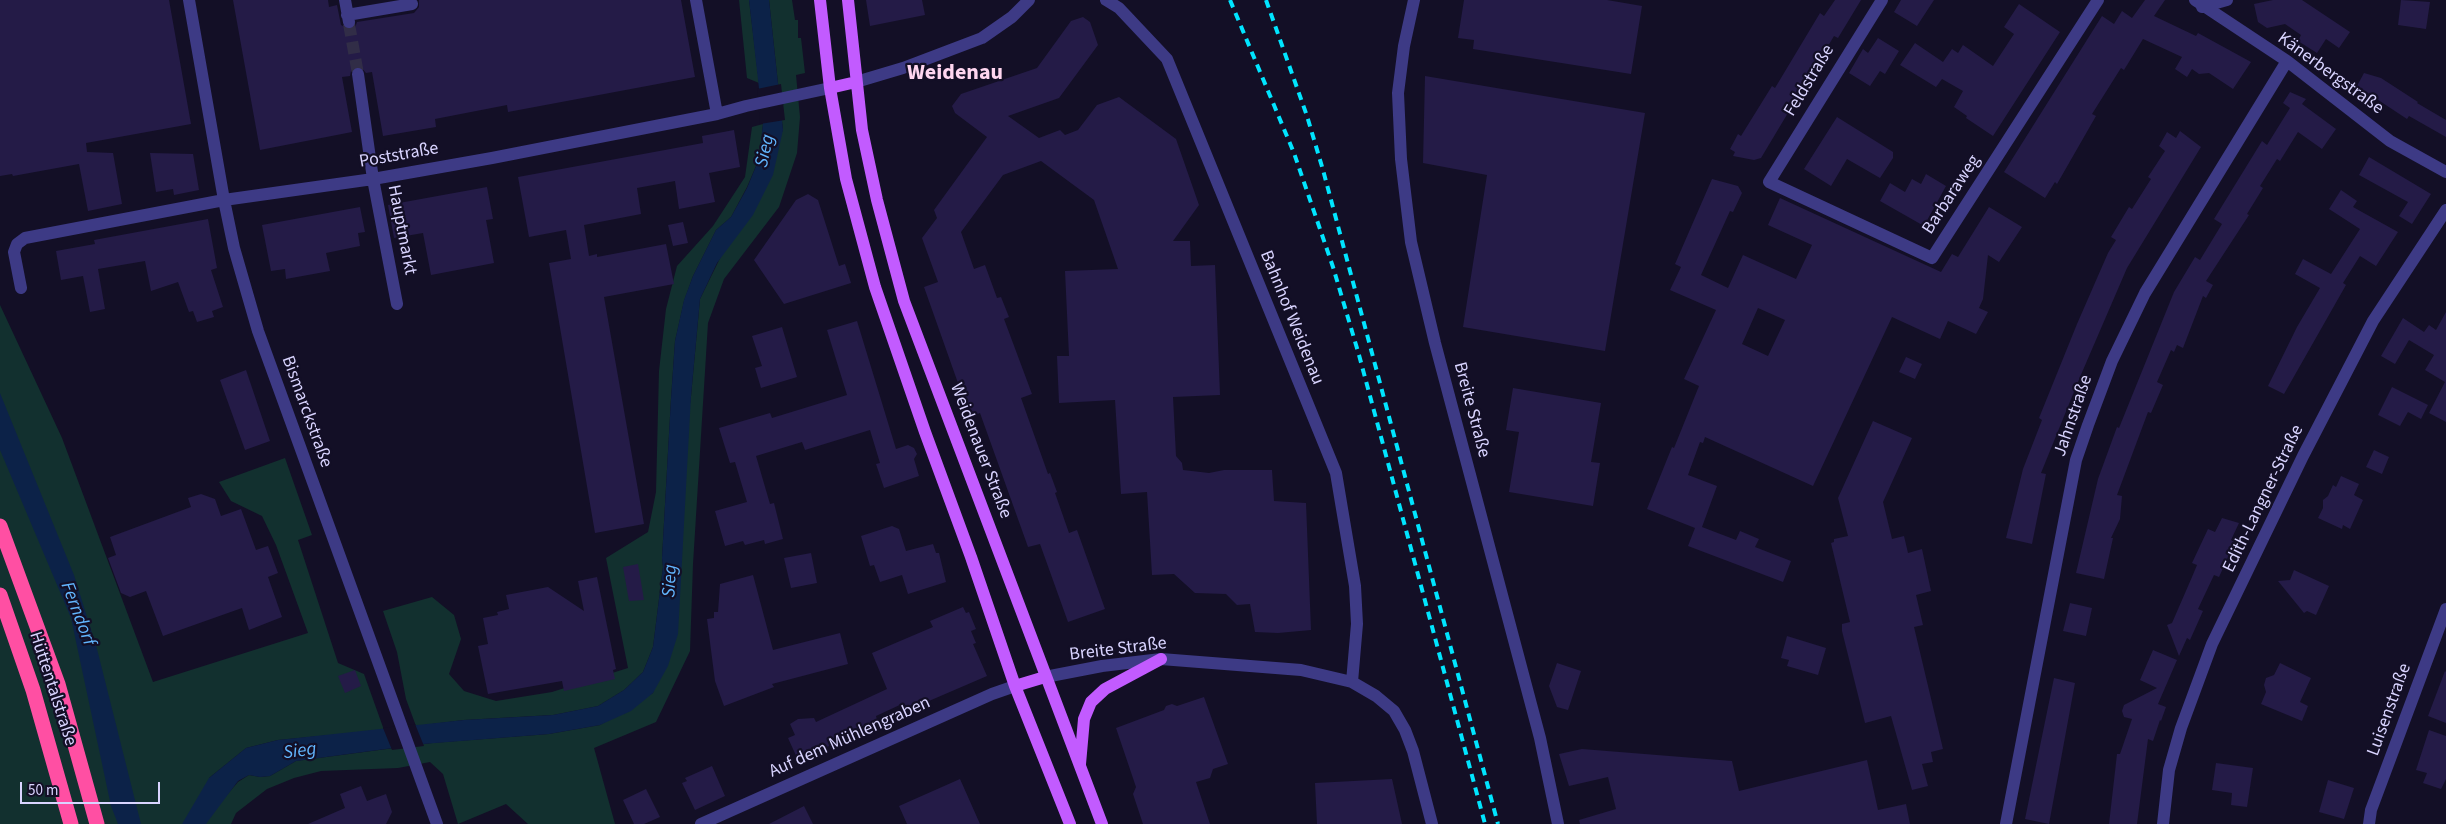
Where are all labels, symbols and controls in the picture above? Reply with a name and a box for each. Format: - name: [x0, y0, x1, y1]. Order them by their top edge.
- street label: Känerbergstraße: [2273, 28, 2387, 120]
- street label: Feldstraße: [1780, 41, 1840, 121]
- district label: Weidenau: [907, 61, 1003, 87]
- water label: Sieg: [751, 132, 781, 170]
- street label: Poststraße: [358, 138, 440, 174]
- street label: Barbaraweg: [1918, 151, 1986, 239]
- street label: Hauptmarkt: [382, 183, 420, 277]
- street label: Bahnhof Weidenau: [1254, 248, 1328, 388]
- street label: Bismarckstraße: [276, 353, 336, 471]
- street label: Breite Straße: [1448, 360, 1494, 460]
- street label: Jahnstraße: [2050, 372, 2098, 460]
- street label: Weidenauer Straße: [944, 380, 1016, 522]
- street label: Edith-Langner-Straße: [2219, 422, 2309, 576]
- water label: Sieg: [659, 564, 683, 598]
- water label: Ferndorf: [54, 579, 100, 649]
- street label: Hüttentalstraße: [23, 629, 81, 749]
- street label: Breite Straße: [1068, 633, 1168, 667]
- street label: Luisenstraße: [2363, 661, 2417, 759]
- street label: Auf dem Mühlengraben: [766, 693, 934, 783]
- water label: Sieg: [282, 739, 318, 765]
- scale bar: [22, 772, 162, 804]
- text: 50 m: [28, 780, 58, 801]

